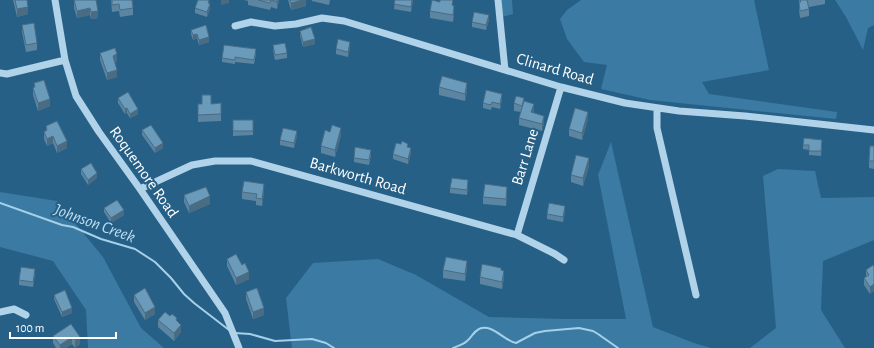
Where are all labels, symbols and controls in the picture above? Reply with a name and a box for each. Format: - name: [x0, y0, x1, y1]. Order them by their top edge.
- street label: Clinard Road: [515, 50, 595, 88]
- street label: Roquemore Road: [107, 123, 181, 221]
- street label: Barr Lane: [509, 127, 541, 187]
- street label: Barkworth Road: [308, 155, 408, 197]
- water label: Johnson Creek: [51, 200, 138, 246]
- scale bar: [10, 314, 116, 340]
- text: 100 m: [16, 322, 44, 334]

